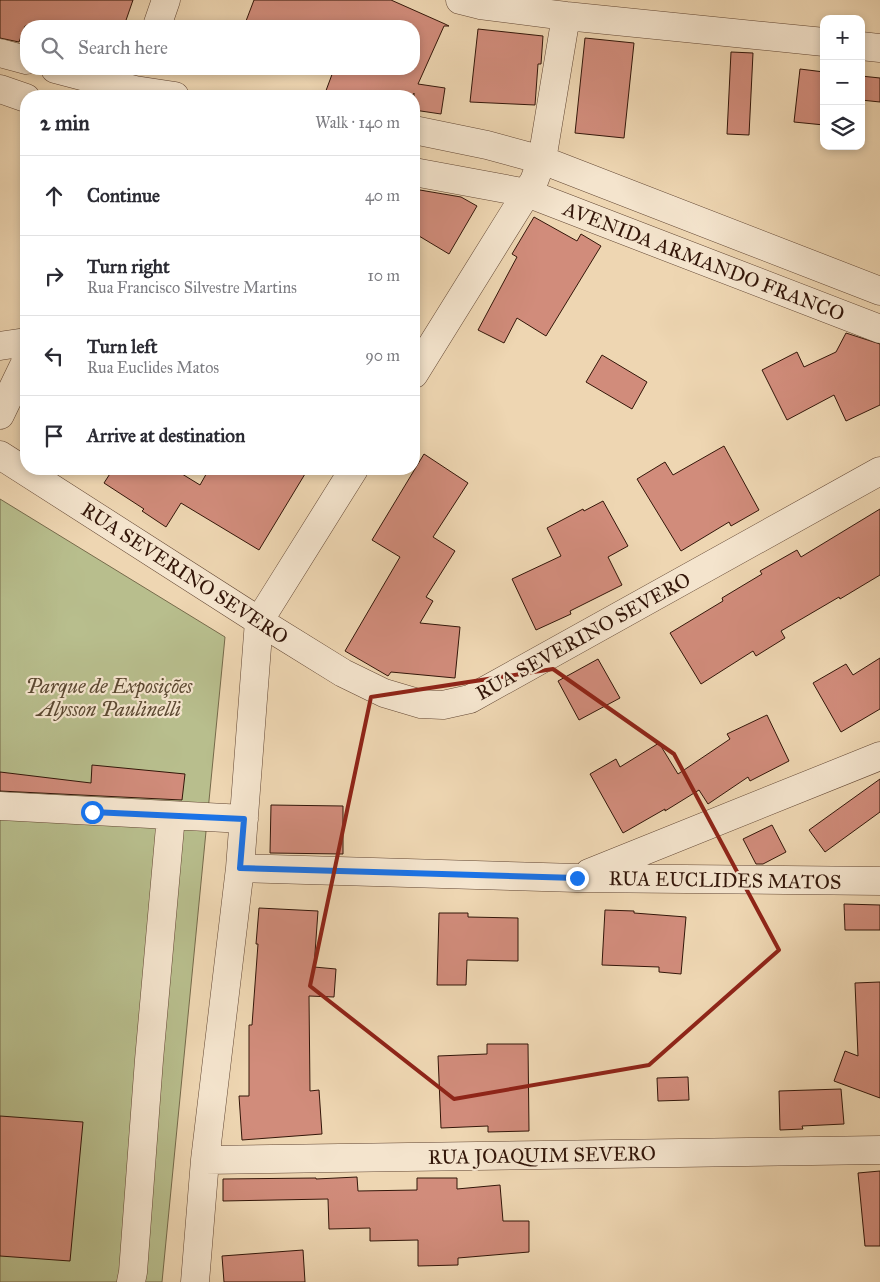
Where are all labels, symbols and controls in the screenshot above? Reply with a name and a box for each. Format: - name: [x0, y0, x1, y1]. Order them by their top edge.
- map controls: [820, 15, 865, 150]
- button: +: [820, 15, 865, 60]
- search box: [20, 20, 420, 75]
- icon: search: [38, 34, 66, 62]
- text: Search here: [78, 36, 168, 59]
- button: −: [820, 60, 865, 105]
- button: layers: [820, 105, 865, 150]
- text: 2 min: [40, 110, 90, 136]
- text: Walk · 140 m: [315, 113, 400, 132]
- icon: ahead: [40, 182, 68, 210]
- text: Continue: [87, 184, 160, 207]
- text: 40 m: [365, 186, 400, 205]
- street label: AVENIDA ARMANDO FRANCO: [559, 196, 848, 326]
- text: Turn right: [87, 255, 170, 278]
- icon: right: [40, 262, 68, 290]
- text: 10 m: [368, 266, 400, 285]
- text: Rua Francisco Silvestre Martins: [87, 278, 297, 297]
- text: Turn left: [87, 335, 157, 358]
- icon: left: [40, 342, 68, 370]
- text: 90 m: [365, 346, 400, 365]
- text: Rua Euclides Matos: [87, 358, 219, 377]
- icon: arrive: [40, 422, 68, 450]
- text: Arrive at destination: [87, 424, 245, 447]
- street label: RUA SEVERINO SEVERO: [77, 497, 293, 649]
- street label: RUA SEVERINO SEVERO: [471, 567, 695, 705]
- park label: Parque de Exposições Alysson Paulinelli: [26, 674, 194, 721]
- route start: [81, 801, 104, 824]
- street label: RUA EUCLIDES MATOS: [608, 866, 842, 894]
- route end: [566, 867, 589, 890]
- street label: RUA JOAQUIM SEVERO: [428, 1141, 656, 1170]

